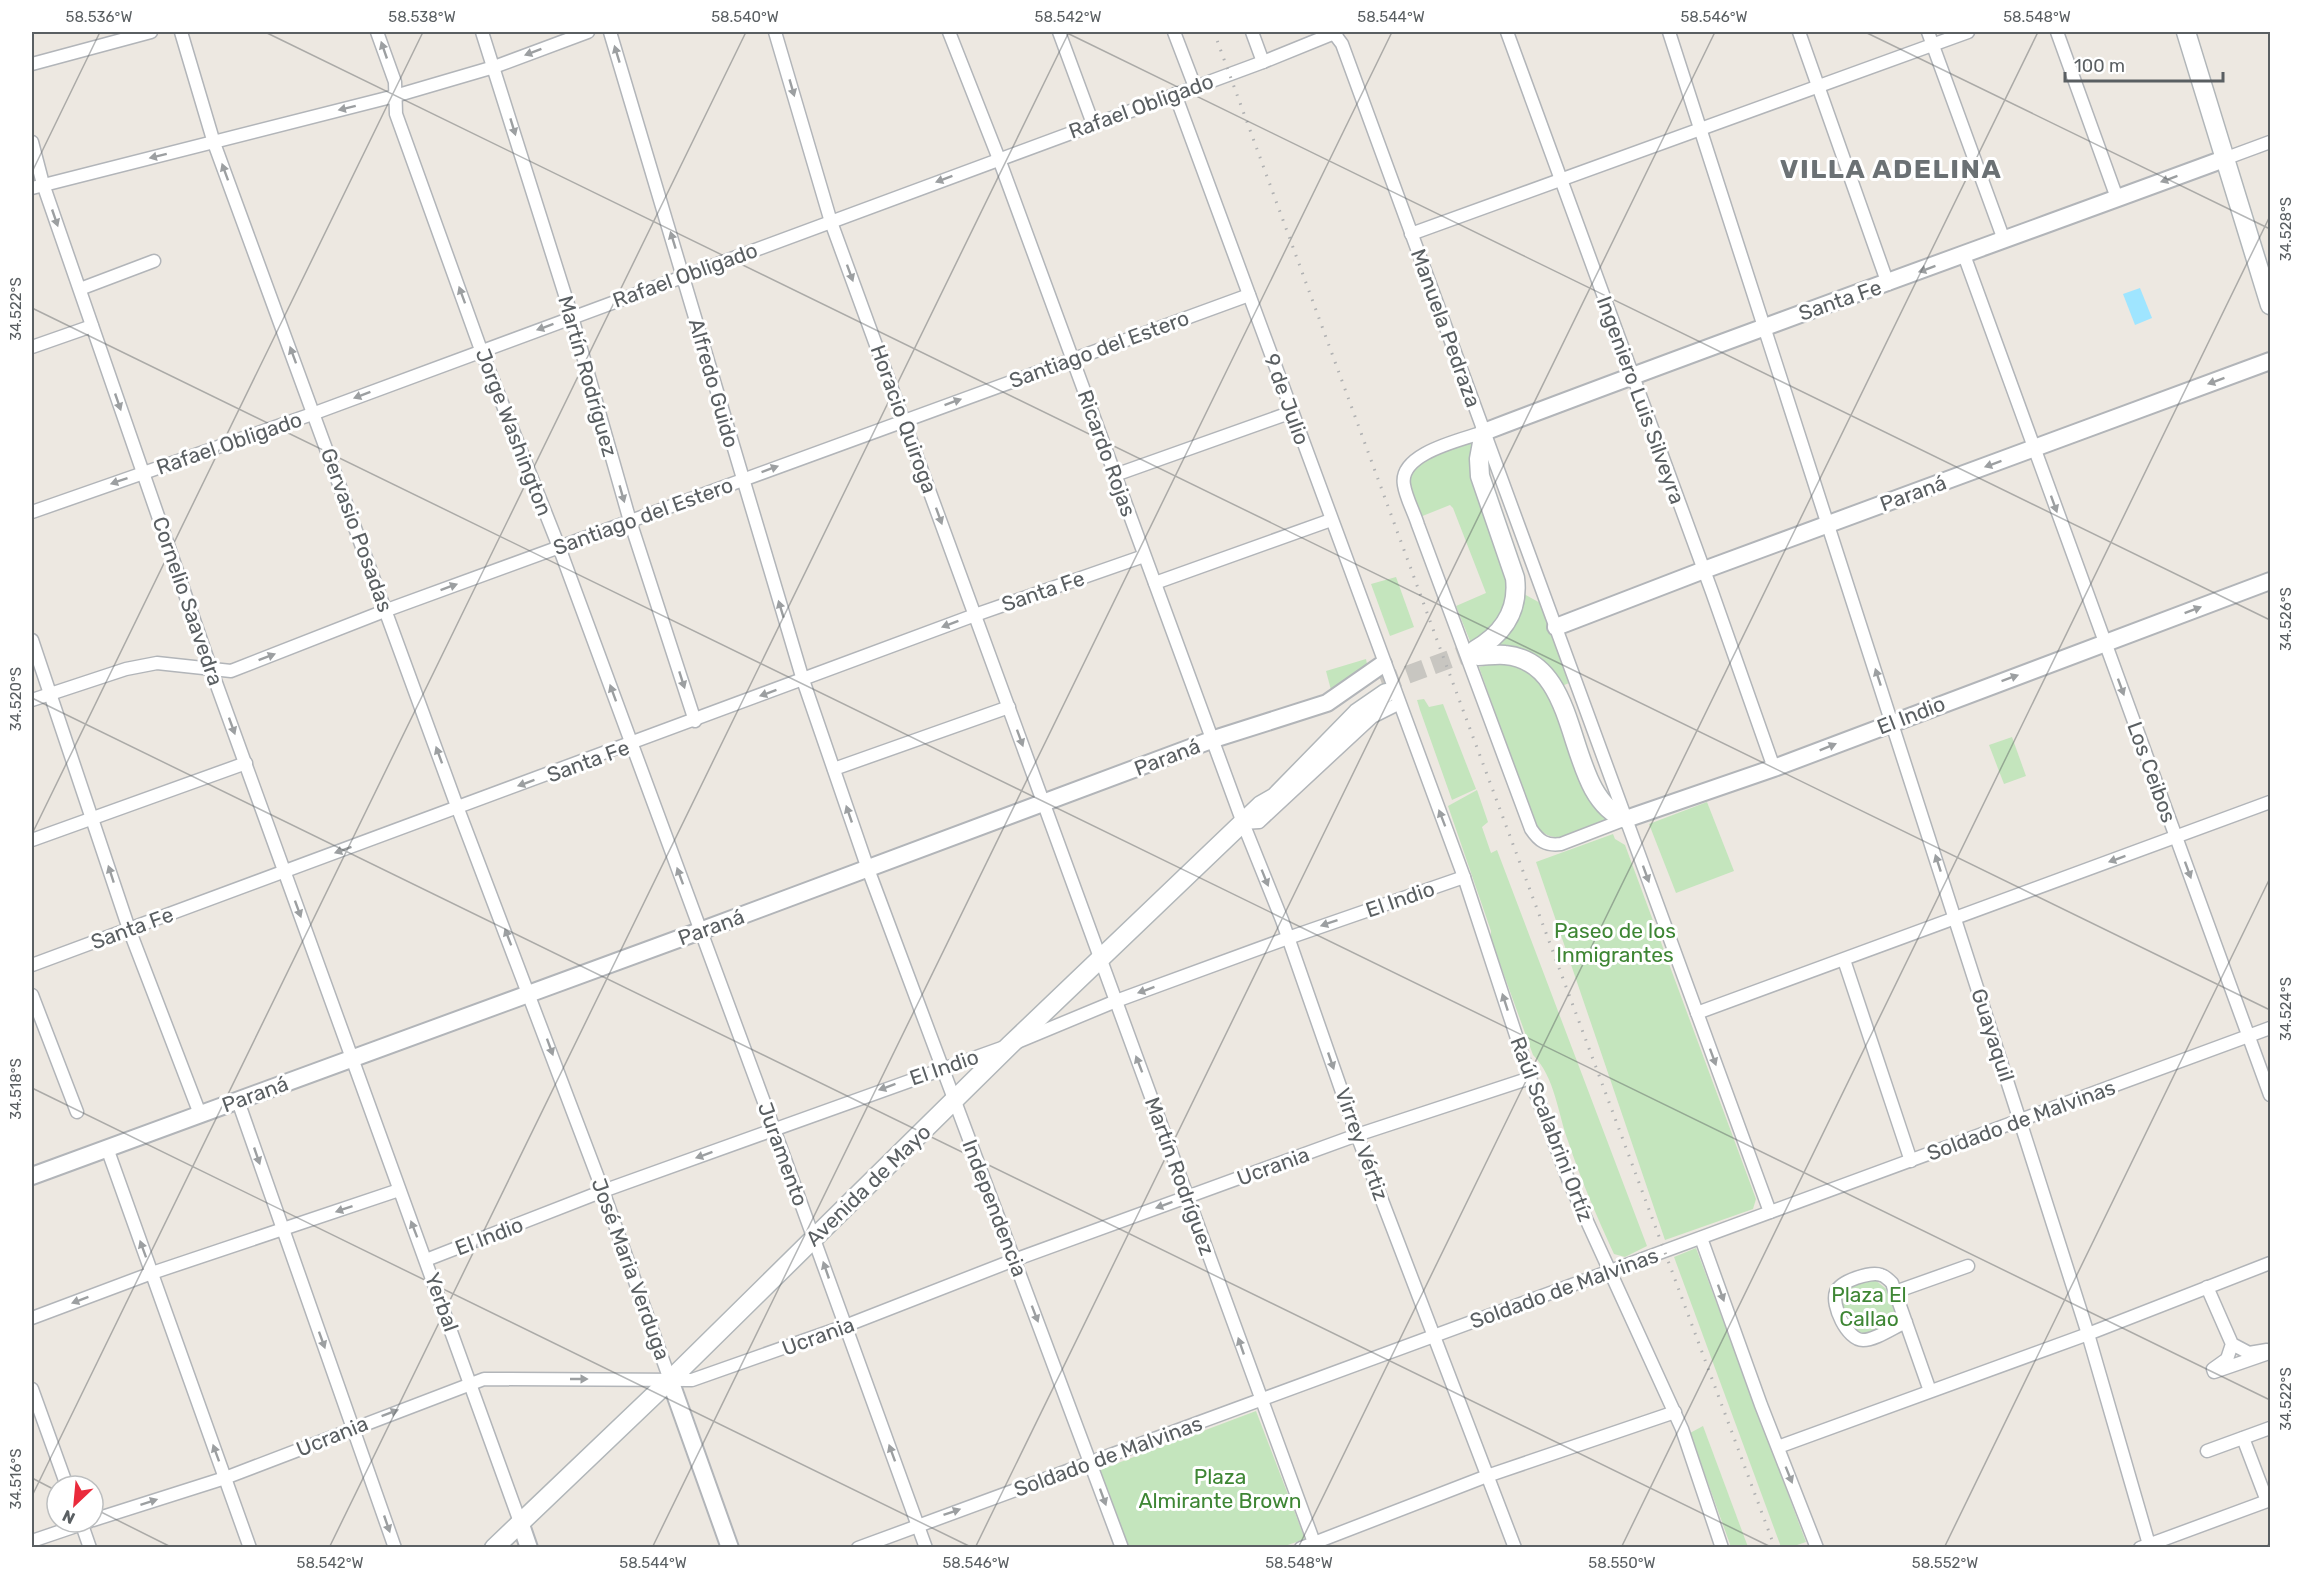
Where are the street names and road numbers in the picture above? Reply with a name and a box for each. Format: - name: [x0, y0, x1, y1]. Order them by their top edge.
- street label: Rafael Obligado: [1065, 68, 1217, 144]
- street label: Rafael Obligado: [609, 237, 761, 313]
- street label: Manuela Pedraza: [1406, 245, 1486, 411]
- street label: Santa Fe: [1795, 274, 1885, 326]
- street label: Martín Rodríguez: [553, 293, 623, 459]
- street label: Ingeniero Luis Silveyra: [1592, 293, 1690, 507]
- street label: Santiago del Estero: [1006, 305, 1192, 393]
- street label: Alfredo Guido: [684, 316, 744, 450]
- street label: Horacio Quiroga: [866, 341, 942, 497]
- street label: Jorge Washington: [471, 345, 557, 519]
- street label: 9 de Julio: [1259, 350, 1315, 448]
- street label: Ricardo Rojas: [1073, 386, 1141, 520]
- street label: Rafael Obligado: [153, 406, 305, 480]
- street label: Gervasio Posadas: [316, 445, 398, 615]
- street label: Paraná: [1876, 470, 1950, 516]
- street label: Santiago del Estero: [550, 472, 736, 560]
- street label: Cornelio Saavedra: [147, 513, 229, 689]
- street label: Santa Fe: [998, 565, 1088, 617]
- street label: El Indio: [1873, 691, 1949, 739]
- street label: Los Ceibos: [2122, 718, 2182, 826]
- street label: Paraná: [1131, 733, 1203, 781]
- street label: Santa Fe: [543, 735, 633, 787]
- street label: El Indio: [1362, 876, 1438, 922]
- street label: Santa Fe: [87, 902, 177, 954]
- street label: Paraná: [674, 904, 748, 950]
- street label: Guayaquil: [1966, 985, 2020, 1085]
- street label: Raúl Scalabrini Ortíz: [1505, 1033, 1599, 1225]
- street label: El Indio: [906, 1044, 982, 1090]
- street label: Paraná: [218, 1071, 292, 1117]
- street label: Soldado de Malvinas: [1923, 1074, 2119, 1166]
- street label: Virrey Vértiz: [1330, 1084, 1394, 1204]
- street label: Martín Rodríguez: [1140, 1094, 1220, 1258]
- street label: Juramento: [753, 1099, 813, 1209]
- street label: Avenida de Mayo: [800, 1119, 936, 1251]
- street label: Independencia: [957, 1136, 1033, 1280]
- street label: Ucrania: [1233, 1141, 1313, 1191]
- street label: José Maria Verduga: [586, 1175, 676, 1363]
- street label: El Indio: [451, 1212, 527, 1260]
- street label: Soldado de Malvinas: [1466, 1242, 1662, 1334]
- street label: Yerbal: [420, 1269, 464, 1335]
- street label: Ucrania: [778, 1311, 858, 1361]
- street label: Ucrania: [292, 1410, 372, 1462]
- street label: Soldado de Malvinas: [1010, 1410, 1206, 1502]

